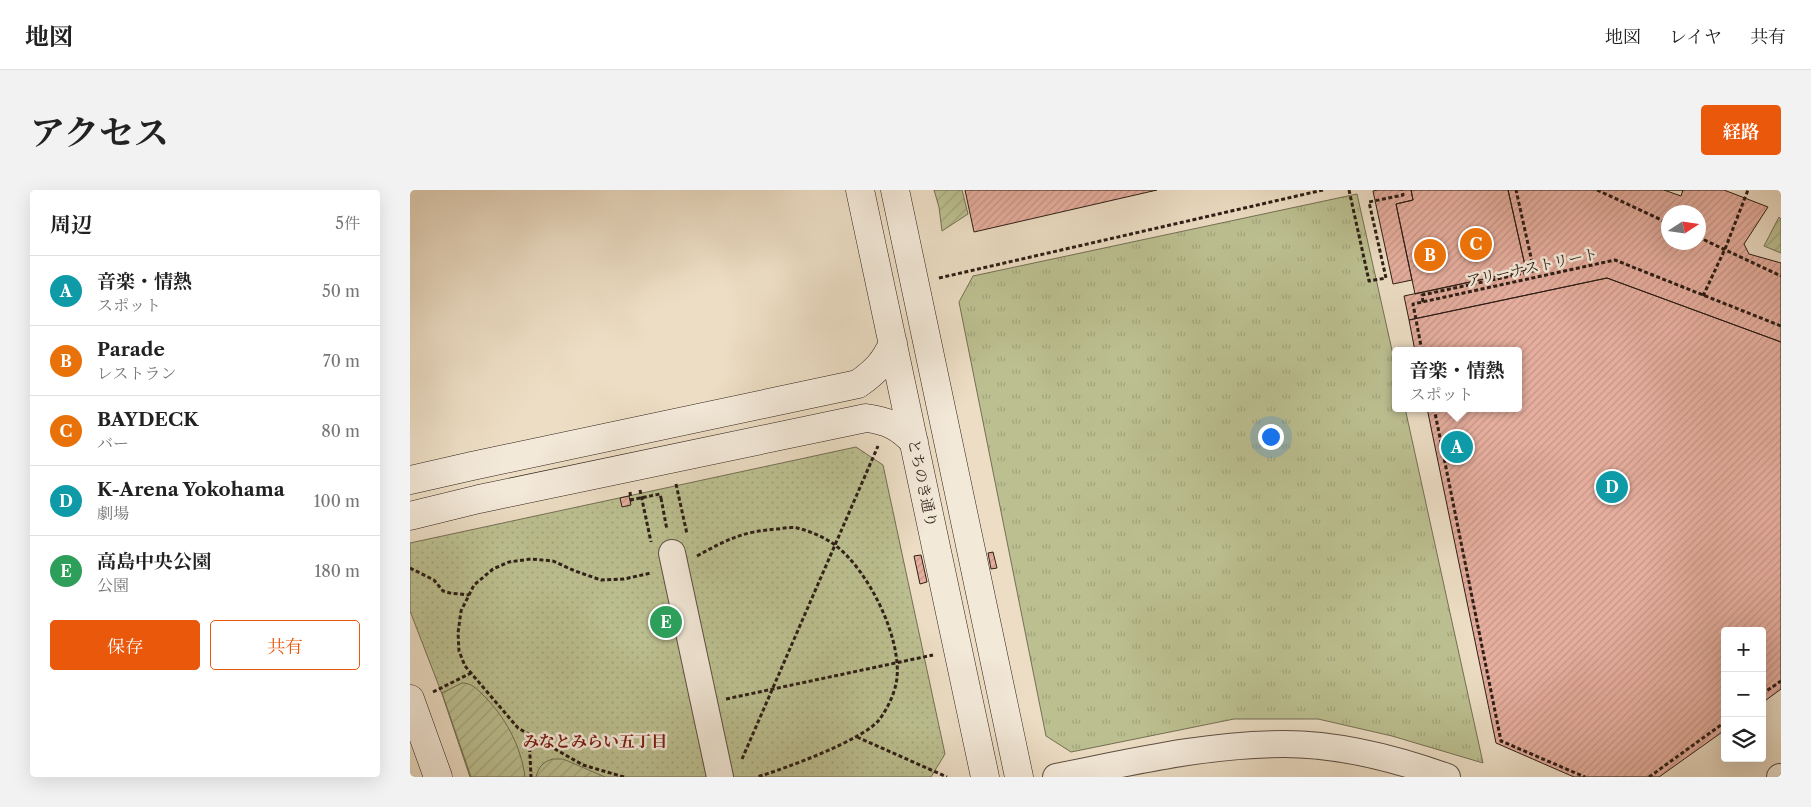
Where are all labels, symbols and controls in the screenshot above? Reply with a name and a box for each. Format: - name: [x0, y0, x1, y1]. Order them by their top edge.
- text: 地図: [25, 22, 73, 51]
- text: 地図: [1605, 26, 1641, 48]
- text: レイヤ: [1669, 26, 1722, 48]
- text: 共有: [1750, 26, 1786, 48]
- button: 経路: [1701, 105, 1781, 155]
- text: アクセス: [30, 111, 169, 154]
- north arrow: [1661, 205, 1706, 250]
- text: 周辺: [50, 212, 92, 237]
- text: 5件: [335, 213, 360, 233]
- pin: C: [1460, 225, 1492, 263]
- pin: B: [1414, 236, 1446, 274]
- street label: アリーナストリート: [1465, 244, 1599, 290]
- text: 音楽・情熱: [97, 270, 192, 293]
- text: A: [60, 281, 72, 301]
- text: 50 m: [322, 281, 360, 301]
- text: スポット: [97, 295, 161, 315]
- text: Parade: [97, 338, 165, 361]
- popup: [1392, 347, 1522, 412]
- text: B: [60, 351, 72, 371]
- text: 70 m: [323, 351, 360, 371]
- text: 音楽・情熱: [1409, 359, 1505, 382]
- text: レストラン: [97, 363, 177, 383]
- text: スポット: [1409, 384, 1474, 404]
- text: BAYDECK: [97, 408, 199, 431]
- text: C: [60, 421, 72, 441]
- text: 80 m: [321, 421, 360, 441]
- your location: [1258, 424, 1284, 450]
- pin: A: [1441, 428, 1473, 466]
- text: バー: [97, 433, 129, 453]
- street label: とちのき通り: [904, 437, 942, 529]
- pin: D: [1596, 468, 1628, 506]
- text: K-Arena Yokohama: [97, 478, 285, 501]
- text: D: [59, 491, 73, 511]
- text: 100 m: [314, 491, 360, 511]
- text: 劇場: [97, 503, 129, 523]
- text: 高島中央公園: [97, 550, 211, 573]
- text: E: [60, 561, 72, 581]
- text: 180 m: [314, 561, 360, 581]
- text: 公園: [97, 575, 129, 595]
- pin: E: [650, 603, 682, 641]
- button: 保存: [50, 620, 200, 670]
- button: 共有: [210, 620, 360, 670]
- map controls: [1721, 627, 1766, 762]
- button: +: [1721, 627, 1766, 672]
- button: −: [1721, 672, 1766, 717]
- button: layers: [1721, 717, 1766, 762]
- district label: みなとみらい五丁目: [523, 731, 667, 751]

